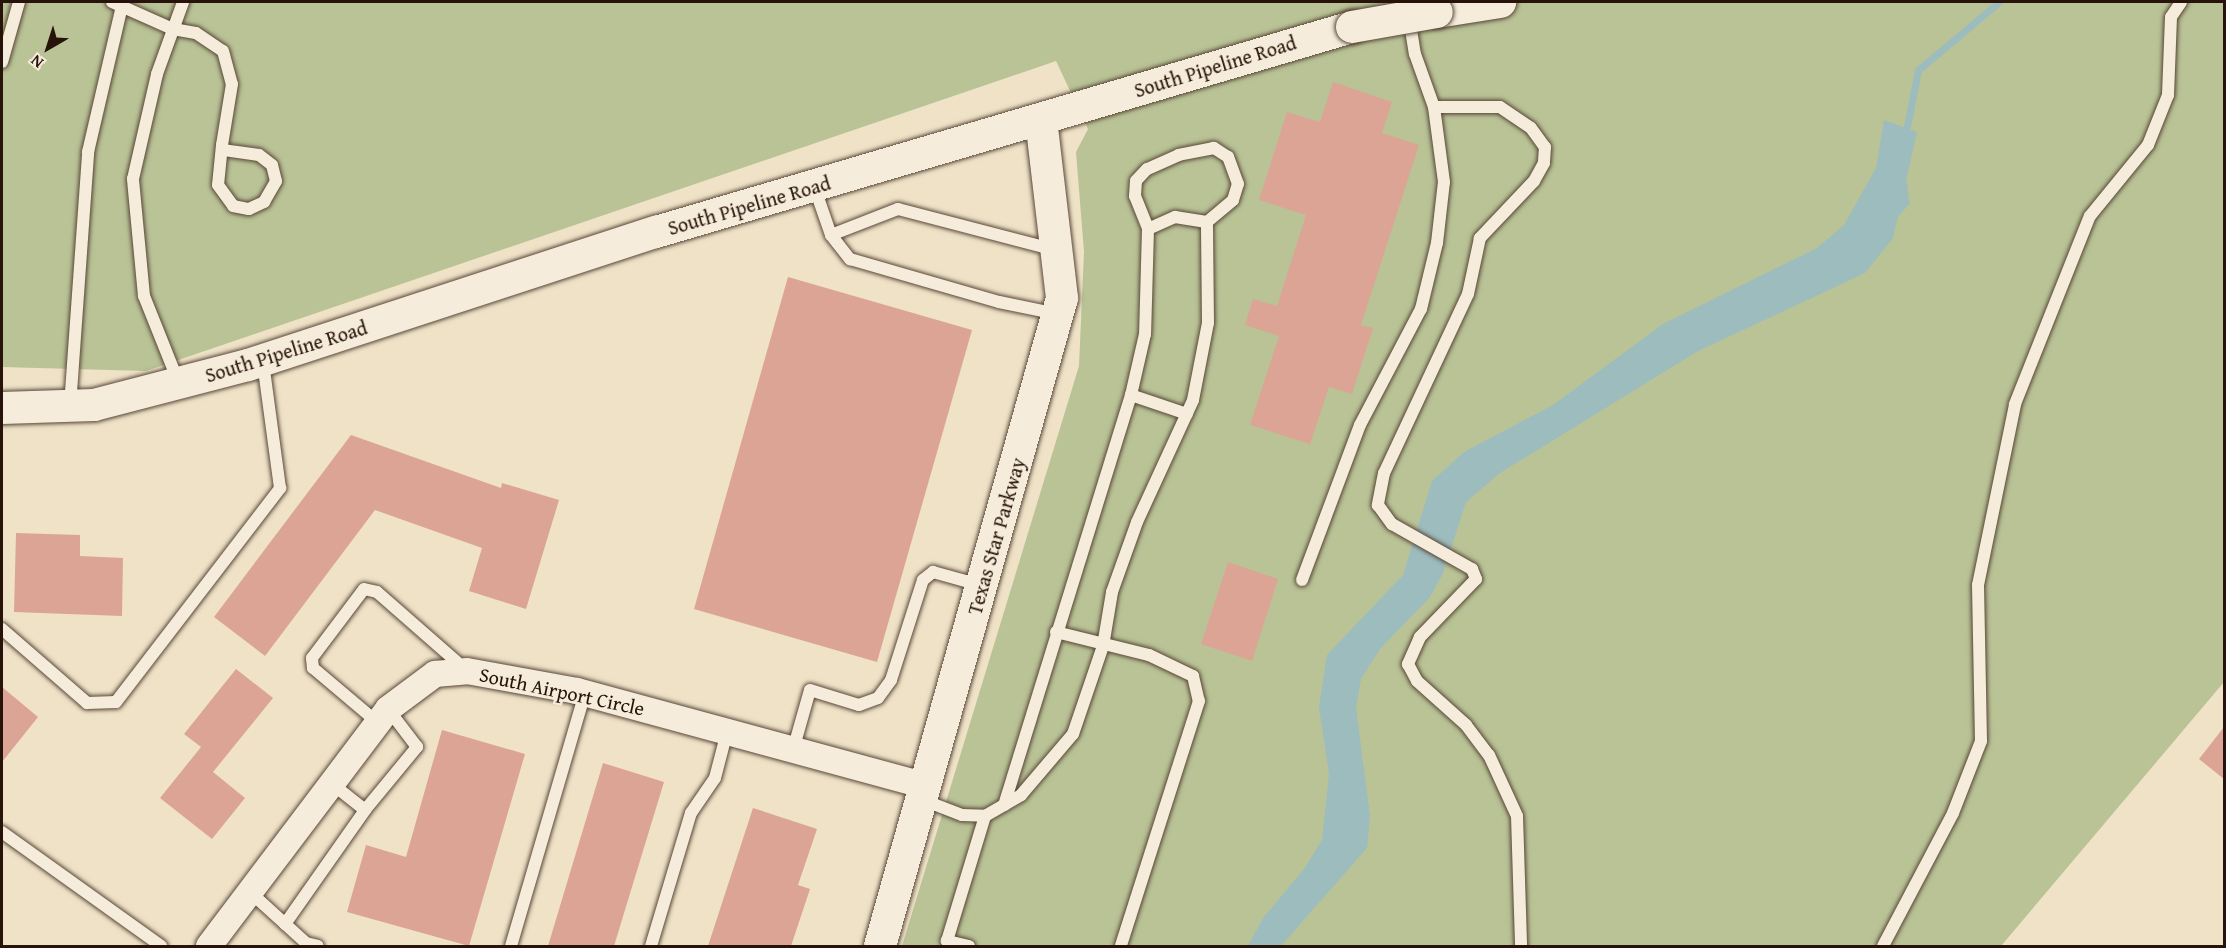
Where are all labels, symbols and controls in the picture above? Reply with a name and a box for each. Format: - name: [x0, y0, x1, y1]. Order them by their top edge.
- north arrow: [18, 18, 78, 78]
- street label: South Pipeline Road: [1131, 30, 1299, 102]
- text: N: [25, 49, 48, 75]
- street label: South Pipeline Road: [665, 170, 833, 240]
- street label: South Pipeline Road: [202, 315, 370, 387]
- street label: Texas Star Parkway: [962, 455, 1030, 617]
- street label: South Airport Circle: [477, 662, 647, 720]

